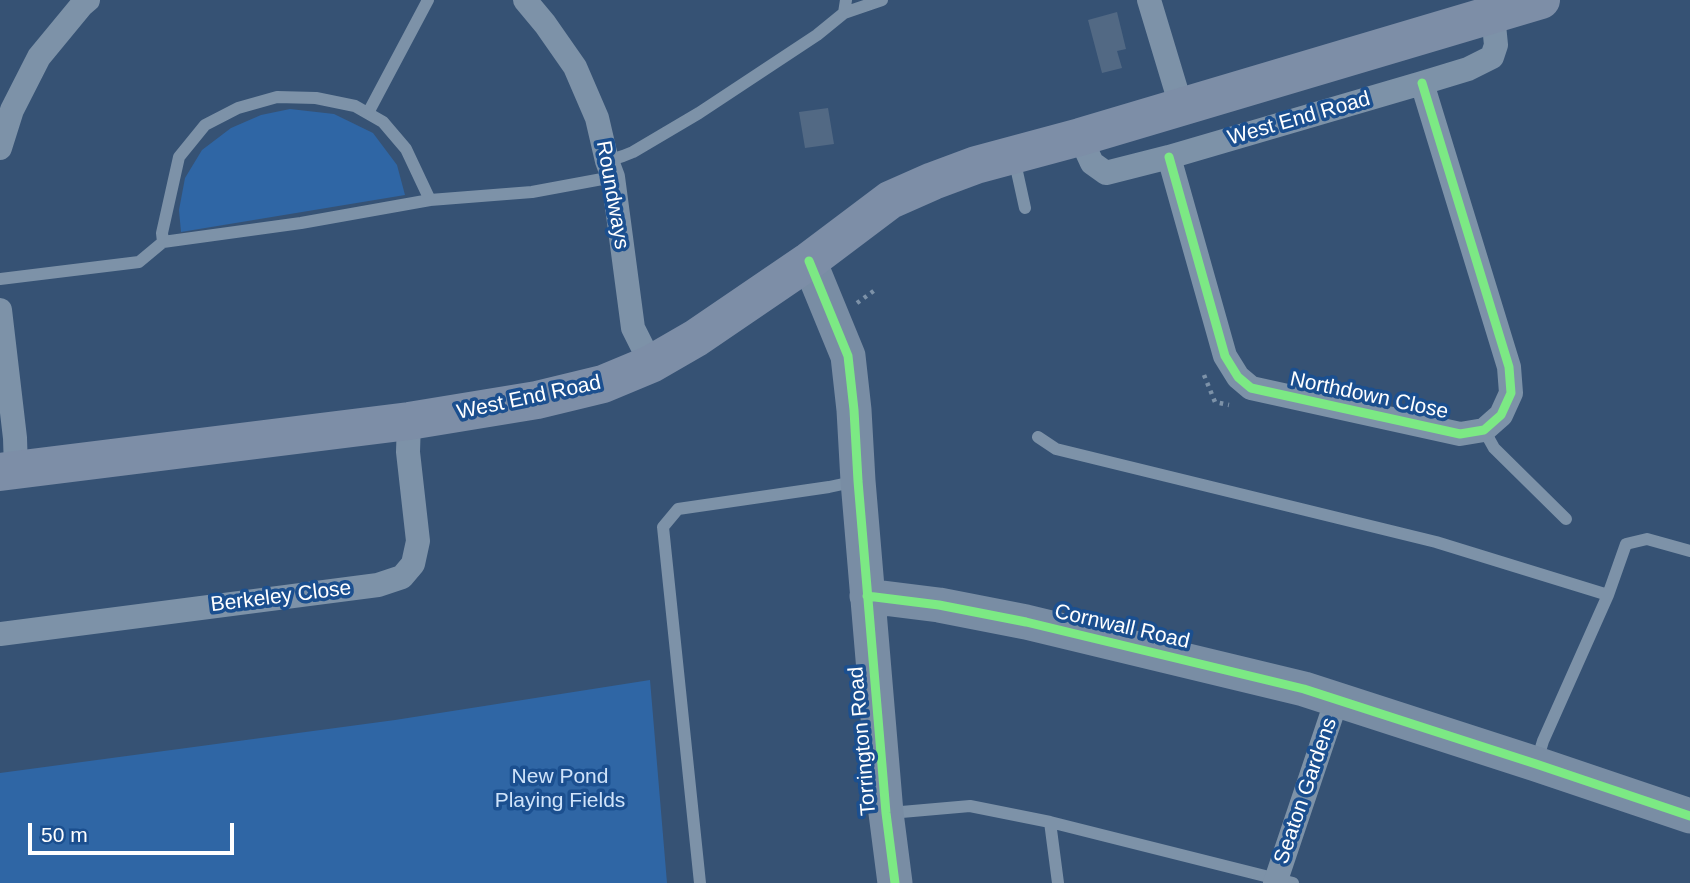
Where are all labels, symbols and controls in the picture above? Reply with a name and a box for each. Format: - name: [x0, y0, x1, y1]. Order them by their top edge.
- street label: West End Road: [1225, 87, 1373, 151]
- street label: Roundways: [590, 139, 634, 251]
- street label: Northdown Close: [1288, 367, 1450, 425]
- street label: West End Road: [455, 370, 603, 426]
- street label: Berkeley Close: [209, 576, 353, 618]
- street label: Cornwall Road: [1052, 599, 1192, 655]
- street label: Torrington Road: [844, 665, 882, 817]
- street label: Seaton Gardens: [1269, 715, 1343, 867]
- park label: New Pond Playing Fields: [495, 764, 625, 814]
- scale bar: [32, 810, 238, 854]
- text: 50 m: [41, 823, 88, 846]

